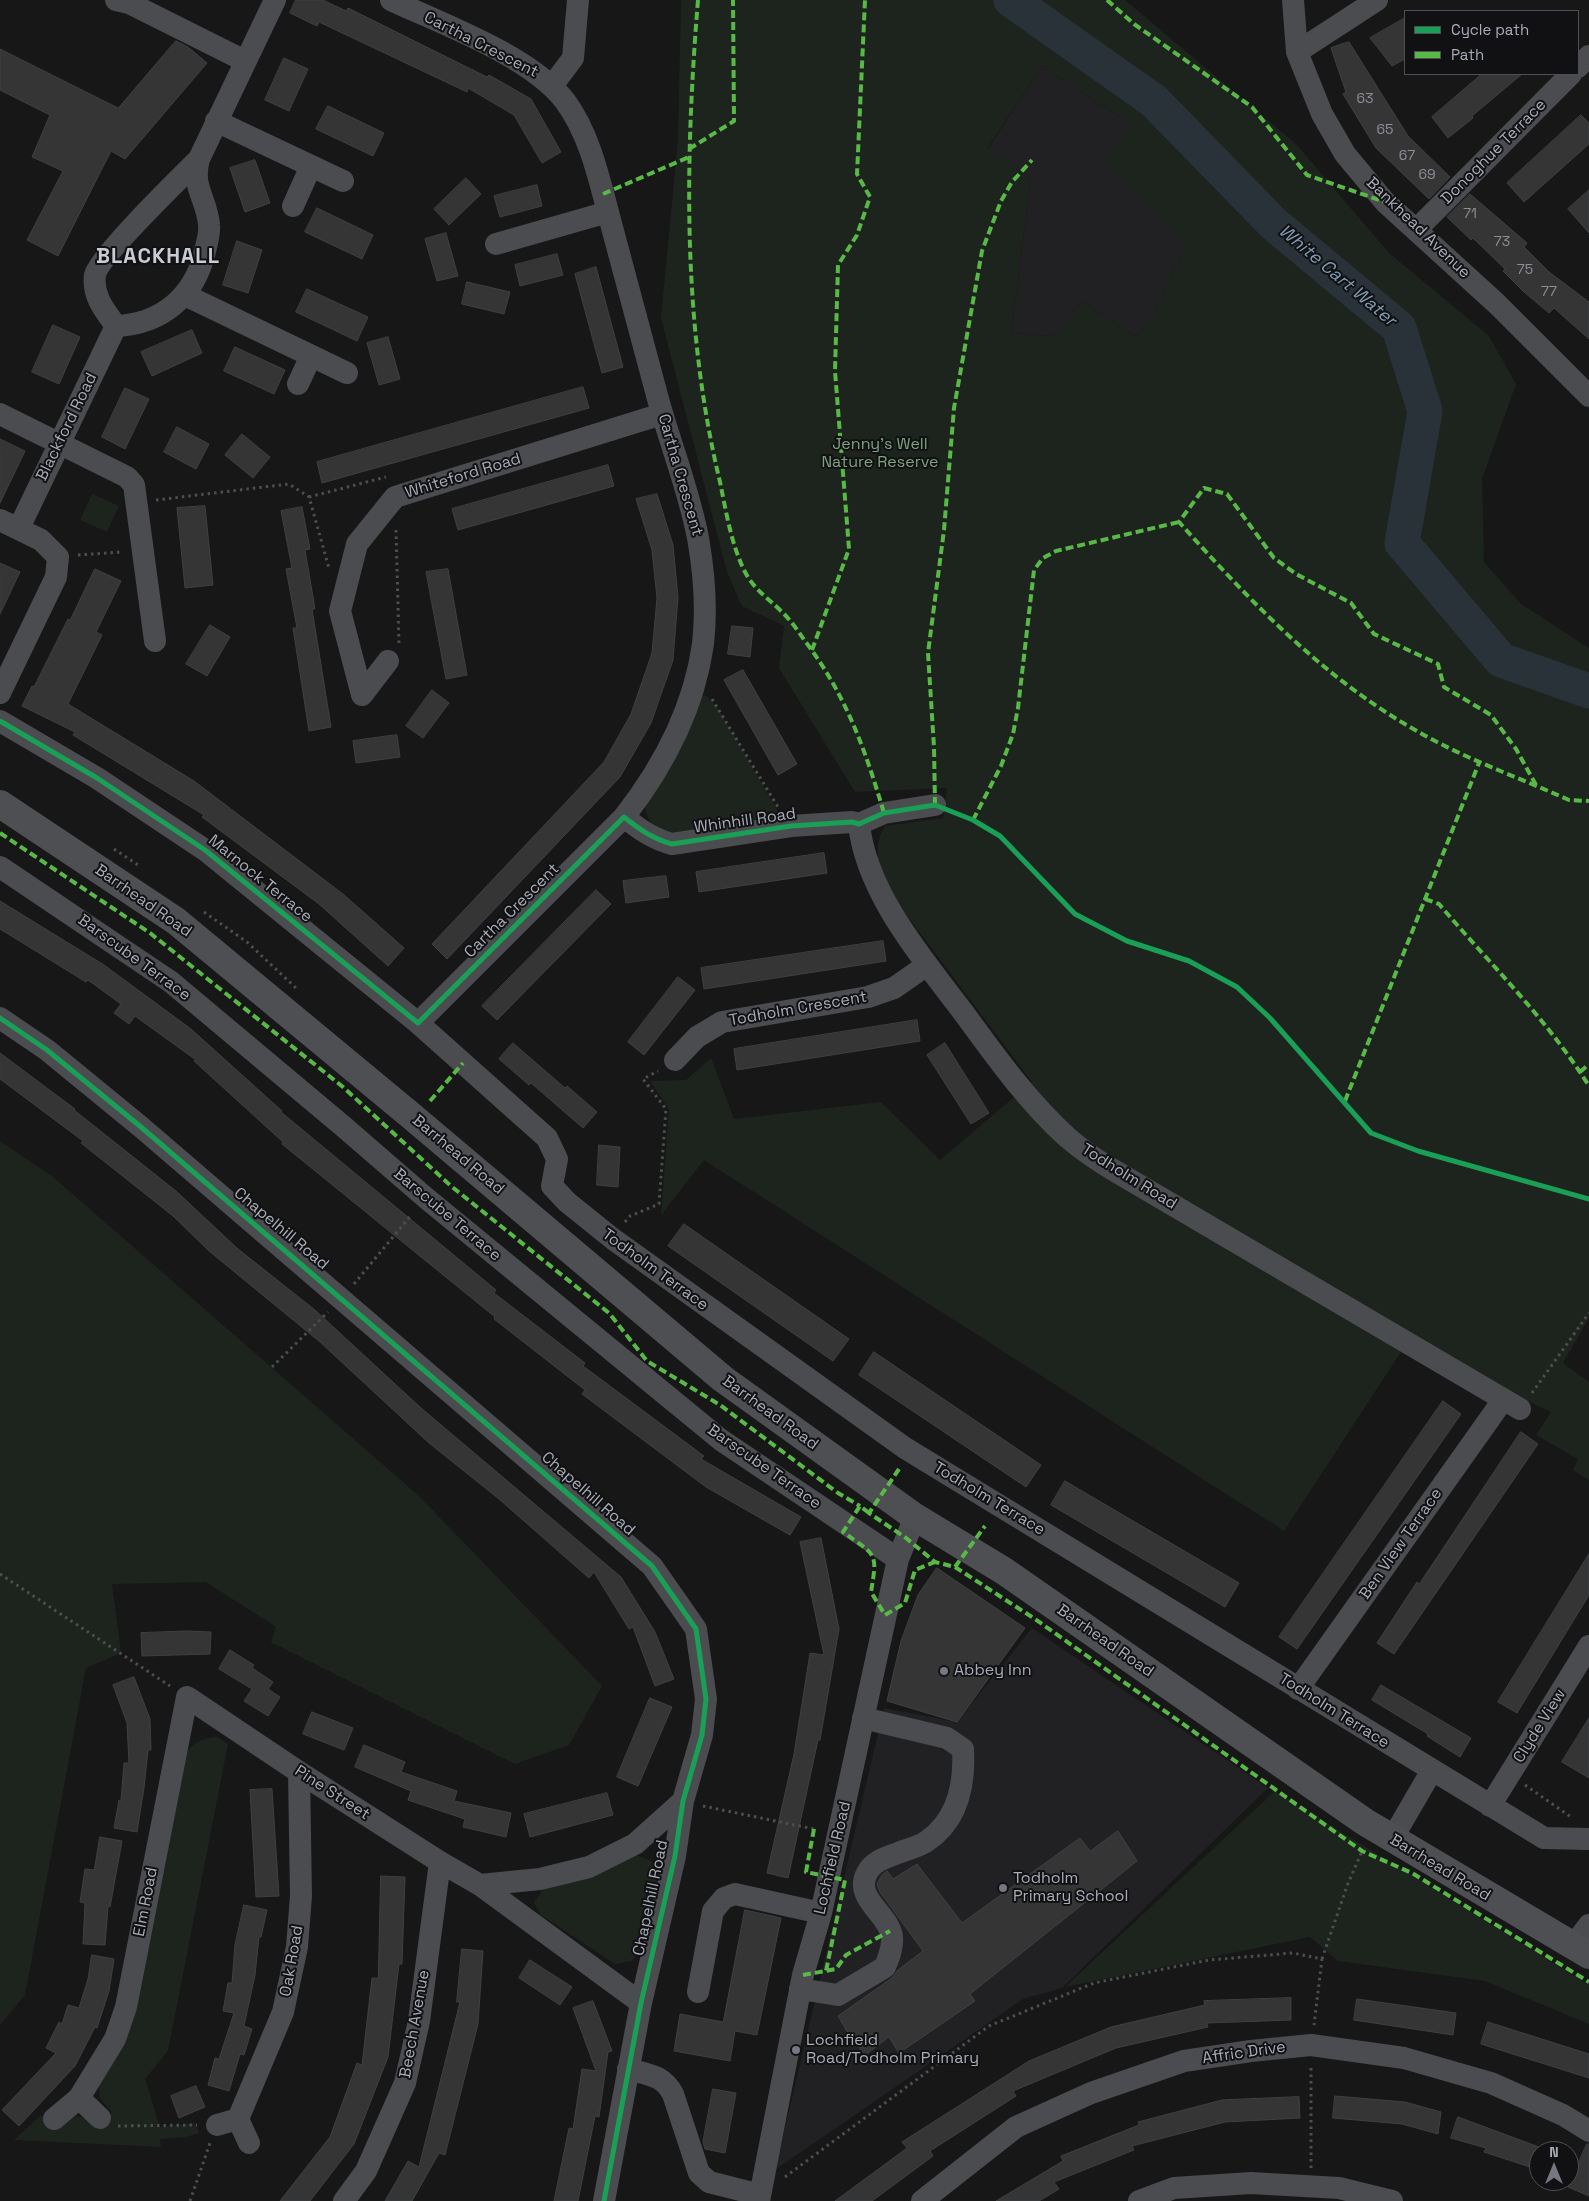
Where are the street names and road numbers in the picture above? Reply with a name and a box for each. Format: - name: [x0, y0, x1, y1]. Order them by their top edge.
- street label: Cartha Crescent: [421, 8, 541, 82]
- street label: Donoghue Terrace: [1437, 95, 1551, 209]
- street label: Bankhead Avenue: [1362, 173, 1474, 283]
- street label: Blackford Road: [33, 370, 101, 484]
- street label: Cartha Crescent: [653, 412, 707, 538]
- street label: Whiteford Road: [403, 449, 523, 503]
- street label: Whinhill Road: [693, 804, 797, 838]
- street label: Marnock Terrace: [204, 831, 316, 927]
- street label: Cartha Crescent: [461, 860, 563, 962]
- street label: Barrhead Road: [91, 861, 195, 941]
- street label: Barscube Terrace: [74, 911, 194, 1005]
- street label: Todholm Crescent: [728, 987, 868, 1031]
- street label: Barrhead Road: [408, 1111, 508, 1199]
- street label: Todholm Road: [1078, 1140, 1180, 1214]
- street label: Barscube Terrace: [389, 1164, 505, 1266]
- street label: Chapelhill Road: [230, 1184, 332, 1274]
- street label: Todholm Terrace: [598, 1225, 712, 1315]
- street label: Barrhead Road: [718, 1372, 822, 1454]
- street label: Barscube Terrace: [703, 1421, 825, 1513]
- street label: Chapelhill Road: [537, 1448, 639, 1540]
- street label: Todholm Terrace: [930, 1458, 1048, 1540]
- street label: Ben View Terrace: [1356, 1485, 1446, 1603]
- street label: Barrhead Road: [1053, 1601, 1157, 1681]
- street label: Todholm Terrace: [1275, 1669, 1393, 1753]
- street label: Clyde View: [1510, 1685, 1570, 1767]
- street label: Pine Street: [291, 1762, 373, 1824]
- street label: Lochfield Road: [811, 1800, 855, 1916]
- street label: Barrhead Road: [1386, 1830, 1494, 1906]
- street label: Chapelhill Road: [629, 1838, 673, 1958]
- street label: Elm Road: [130, 1866, 162, 1938]
- street label: Oak Road: [276, 1924, 308, 1998]
- street label: Beech Avenue: [396, 1968, 434, 2080]
- street label: Affric Drive: [1201, 2038, 1287, 2068]

